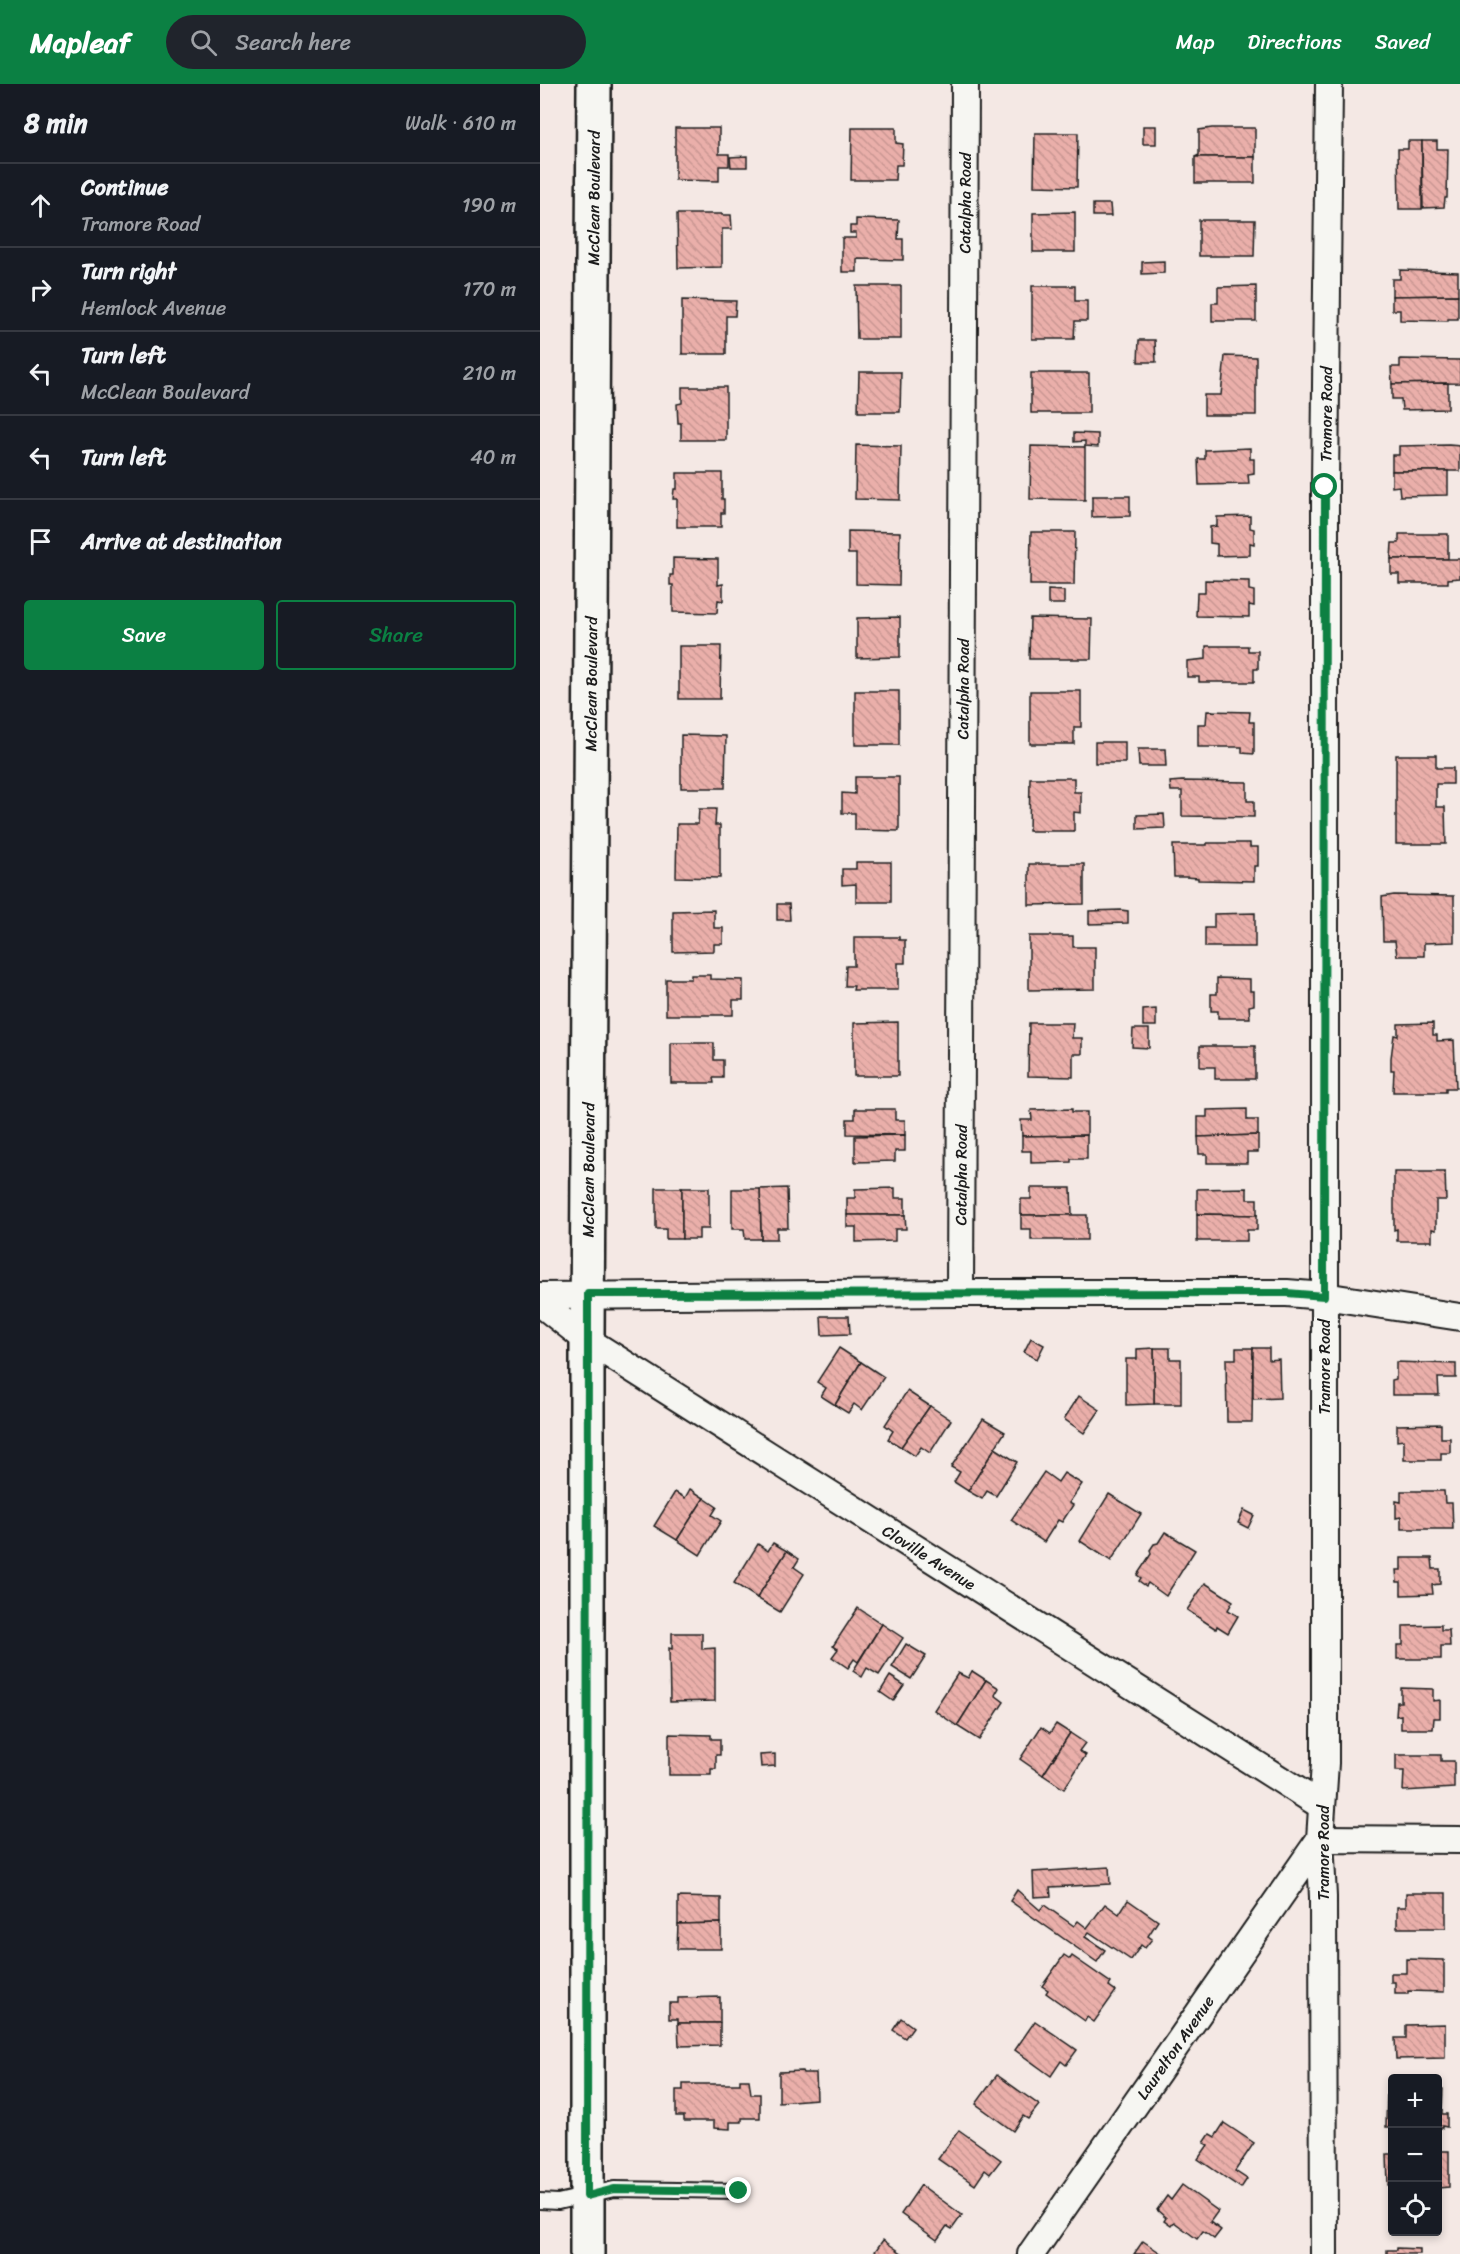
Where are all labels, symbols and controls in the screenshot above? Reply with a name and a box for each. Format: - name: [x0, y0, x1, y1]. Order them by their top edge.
- search box: [166, 15, 586, 69]
- text: Mapleaf: [30, 18, 130, 67]
- text: Search here: [235, 23, 351, 62]
- text: Map: [1176, 23, 1214, 61]
- text: Directions: [1247, 23, 1342, 61]
- text: Saved: [1375, 23, 1430, 61]
- icon: search: [187, 26, 220, 59]
- text: 8 min: [24, 100, 88, 146]
- text: Walk · 610 m: [405, 106, 516, 141]
- street label: McClean Boulevard: [578, 129, 608, 266]
- street label: Catalpha Road: [950, 151, 979, 254]
- text: Continue: [81, 168, 169, 207]
- text: 190 m: [462, 188, 516, 223]
- icon: ahead: [24, 189, 57, 222]
- text: Tramore Road: [81, 207, 200, 242]
- text: Turn right: [81, 252, 176, 291]
- text: 170 m: [463, 272, 516, 307]
- icon: right: [24, 273, 57, 306]
- text: Hemlock Avenue: [81, 291, 226, 326]
- text: Turn left: [81, 336, 166, 375]
- text: 210 m: [463, 356, 516, 391]
- icon: left: [24, 357, 57, 390]
- street label: Tramore Road: [1311, 365, 1341, 462]
- text: McClean Boulevard: [81, 375, 249, 410]
- text: Turn left: [81, 438, 166, 477]
- text: 40 m: [470, 440, 516, 475]
- icon: left: [24, 441, 57, 474]
- route start: [1311, 473, 1337, 499]
- text: Arrive at destination: [81, 522, 282, 561]
- icon: arrive: [24, 525, 57, 558]
- button: Save: [24, 600, 264, 670]
- button: Share: [276, 600, 516, 670]
- street label: McClean Boulevard: [576, 615, 606, 751]
- street label: Catalpha Road: [948, 637, 977, 740]
- street label: McClean Boulevard: [573, 1101, 603, 1237]
- street label: Catalpha Road: [946, 1123, 975, 1226]
- street label: Tramore Road: [1310, 1318, 1339, 1415]
- street label: Cloville Avenue: [876, 1516, 982, 1598]
- street label: Tramore Road: [1309, 1804, 1338, 1901]
- street label: Laurelton Avenue: [1128, 1989, 1222, 2106]
- map controls: [1388, 2074, 1442, 2236]
- button: +: [1388, 2074, 1442, 2128]
- button: −: [1388, 2128, 1442, 2182]
- route end: [725, 2177, 751, 2203]
- button: locate: [1388, 2182, 1442, 2236]

